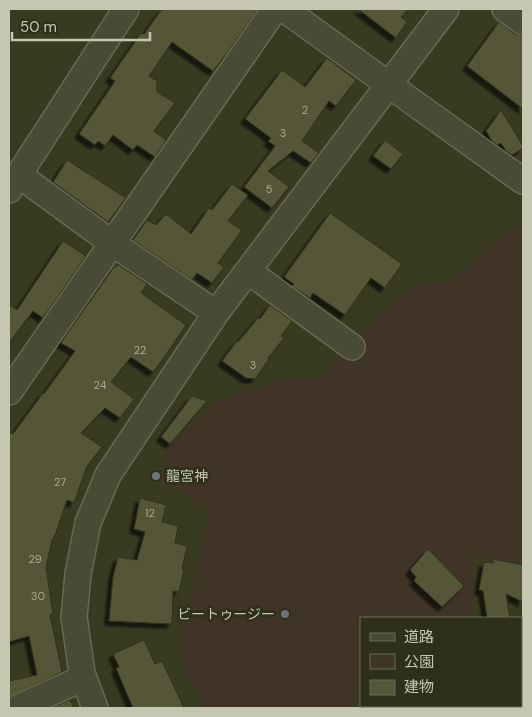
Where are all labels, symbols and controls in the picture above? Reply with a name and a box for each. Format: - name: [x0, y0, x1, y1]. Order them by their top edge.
- scale bar: [12, 10, 150, 42]
- text: 50 m: [20, 17, 57, 37]
- house number: 2: [302, 103, 308, 117]
- house number: 3: [280, 126, 286, 140]
- house number: 5: [266, 182, 273, 196]
- house number: 22: [134, 343, 146, 357]
- house number: 3: [250, 358, 256, 372]
- house number: 24: [94, 378, 107, 392]
- place label: 龍宮神: [166, 467, 208, 485]
- marker: 龍宮神: [150, 470, 162, 482]
- house number: 27: [54, 475, 66, 489]
- house number: 12: [145, 506, 155, 520]
- house number: 29: [28, 552, 42, 566]
- house number: 30: [31, 589, 45, 603]
- place label: ビートゥージー: [177, 605, 275, 623]
- marker: ビートゥージー: [279, 608, 291, 620]
- legend: [360, 617, 522, 707]
- text: 道路: [404, 627, 434, 647]
- text: 公園: [404, 652, 434, 672]
- text: 建物: [404, 677, 434, 697]

